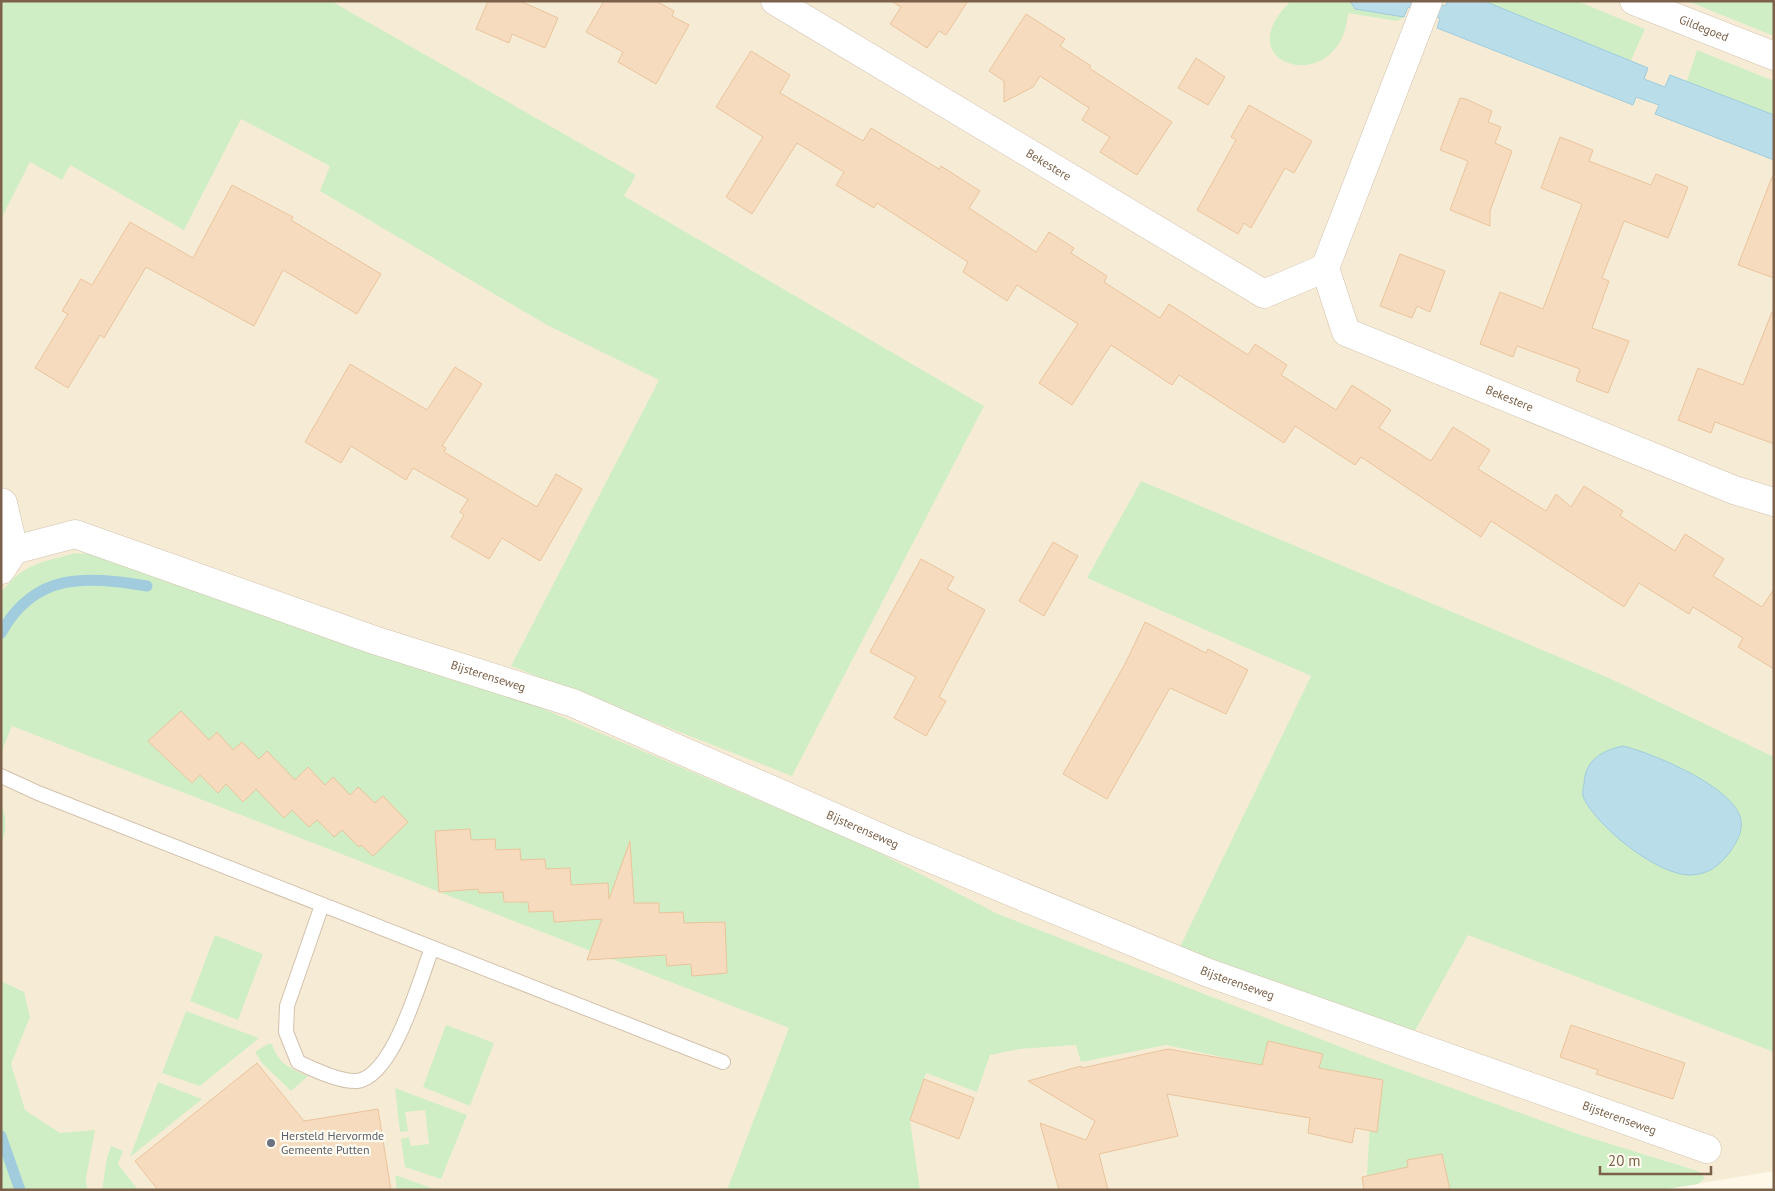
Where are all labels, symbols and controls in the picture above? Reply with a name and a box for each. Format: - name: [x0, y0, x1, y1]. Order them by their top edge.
- street label: Gildegoed: [1677, 11, 1731, 44]
- street label: Bekestere: [1024, 145, 1074, 184]
- street label: Bekestere: [1484, 382, 1536, 414]
- street label: Bijsterenseweg: [449, 657, 528, 695]
- street label: Bijsterenseweg: [824, 807, 901, 852]
- street label: Bijsterenseweg: [1198, 963, 1277, 1003]
- street label: Bijsterenseweg: [1580, 1098, 1658, 1138]
- place label: Hersteld Hervormde Gemeente Putten: [281, 1128, 384, 1157]
- marker: Hersteld Hervormde Gemeente Putten: [265, 1137, 277, 1149]
- scale bar: [1600, 1144, 1711, 1176]
- text: 20 m: [1608, 1151, 1641, 1170]

